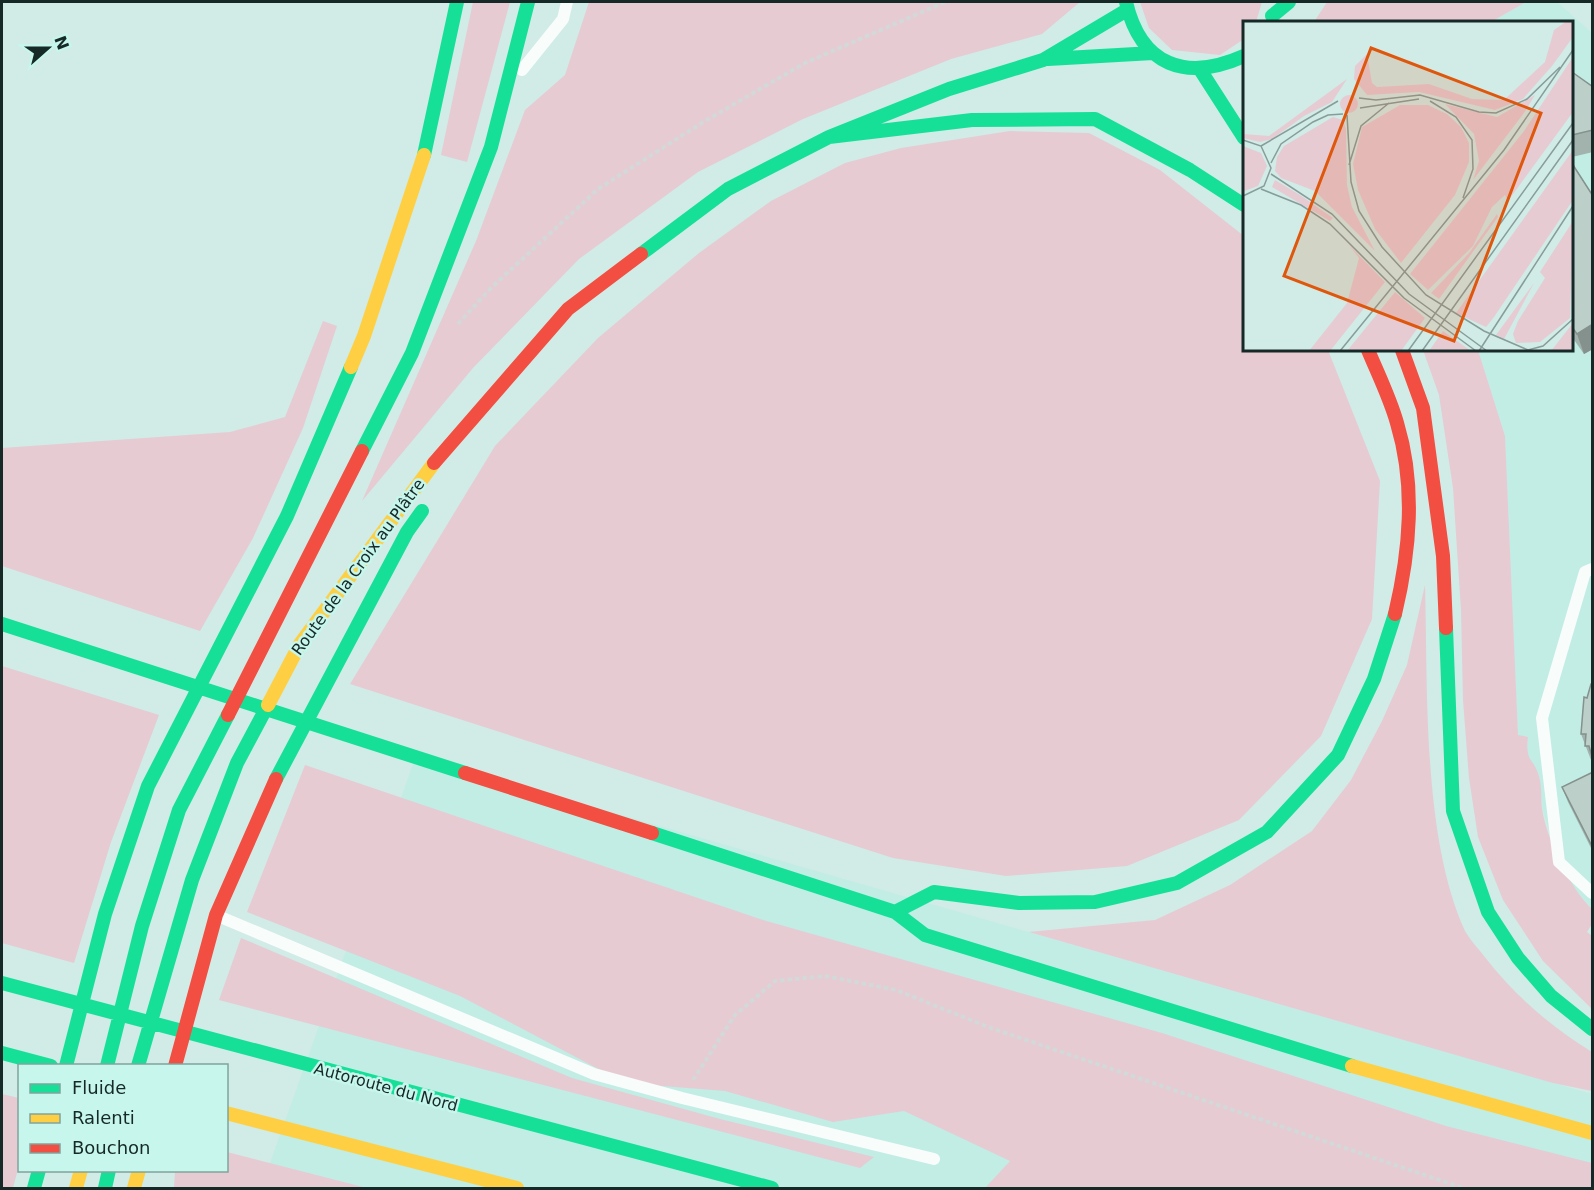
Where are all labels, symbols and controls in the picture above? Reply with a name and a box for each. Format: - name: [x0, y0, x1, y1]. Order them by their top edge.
- north arrow: [18, 18, 78, 78]
- inset map: [1243, 21, 1573, 351]
- text: N: [50, 33, 73, 52]
- street label: Route de la Croix au Plâtre: [288, 475, 428, 659]
- street label: Autoroute du Nord: [312, 1059, 460, 1115]
- legend: [18, 1064, 228, 1172]
- text: Fluide: [72, 1077, 126, 1098]
- text: Ralenti: [72, 1107, 135, 1128]
- text: Bouchon: [72, 1137, 151, 1158]

